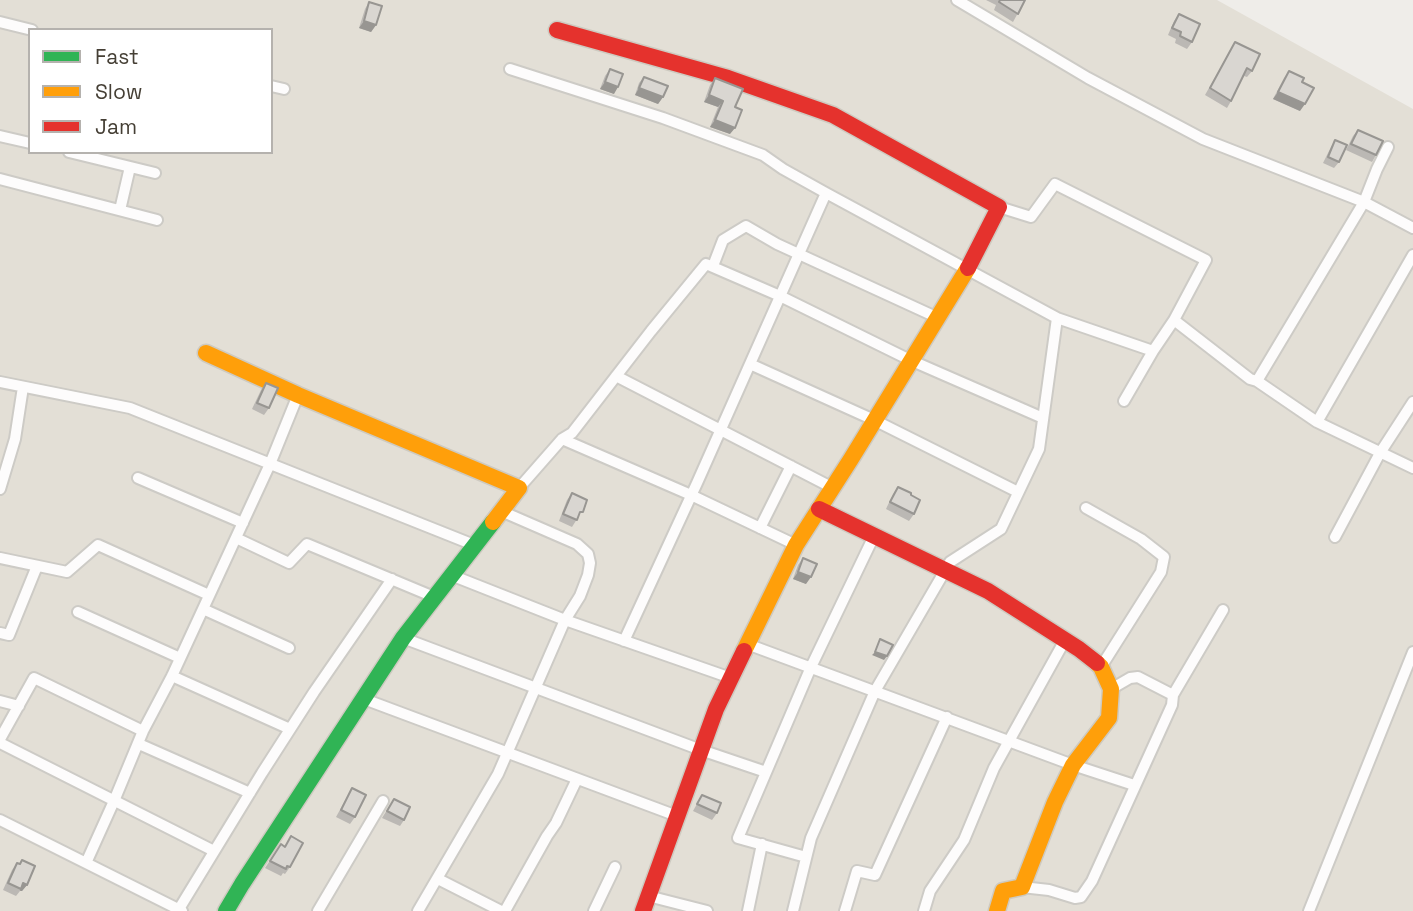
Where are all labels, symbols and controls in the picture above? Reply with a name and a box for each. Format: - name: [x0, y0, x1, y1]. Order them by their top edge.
- legend: [28, 28, 273, 154]
- text: Fast: [95, 43, 139, 70]
- text: Slow: [95, 78, 143, 105]
- text: Jam: [95, 113, 137, 140]

